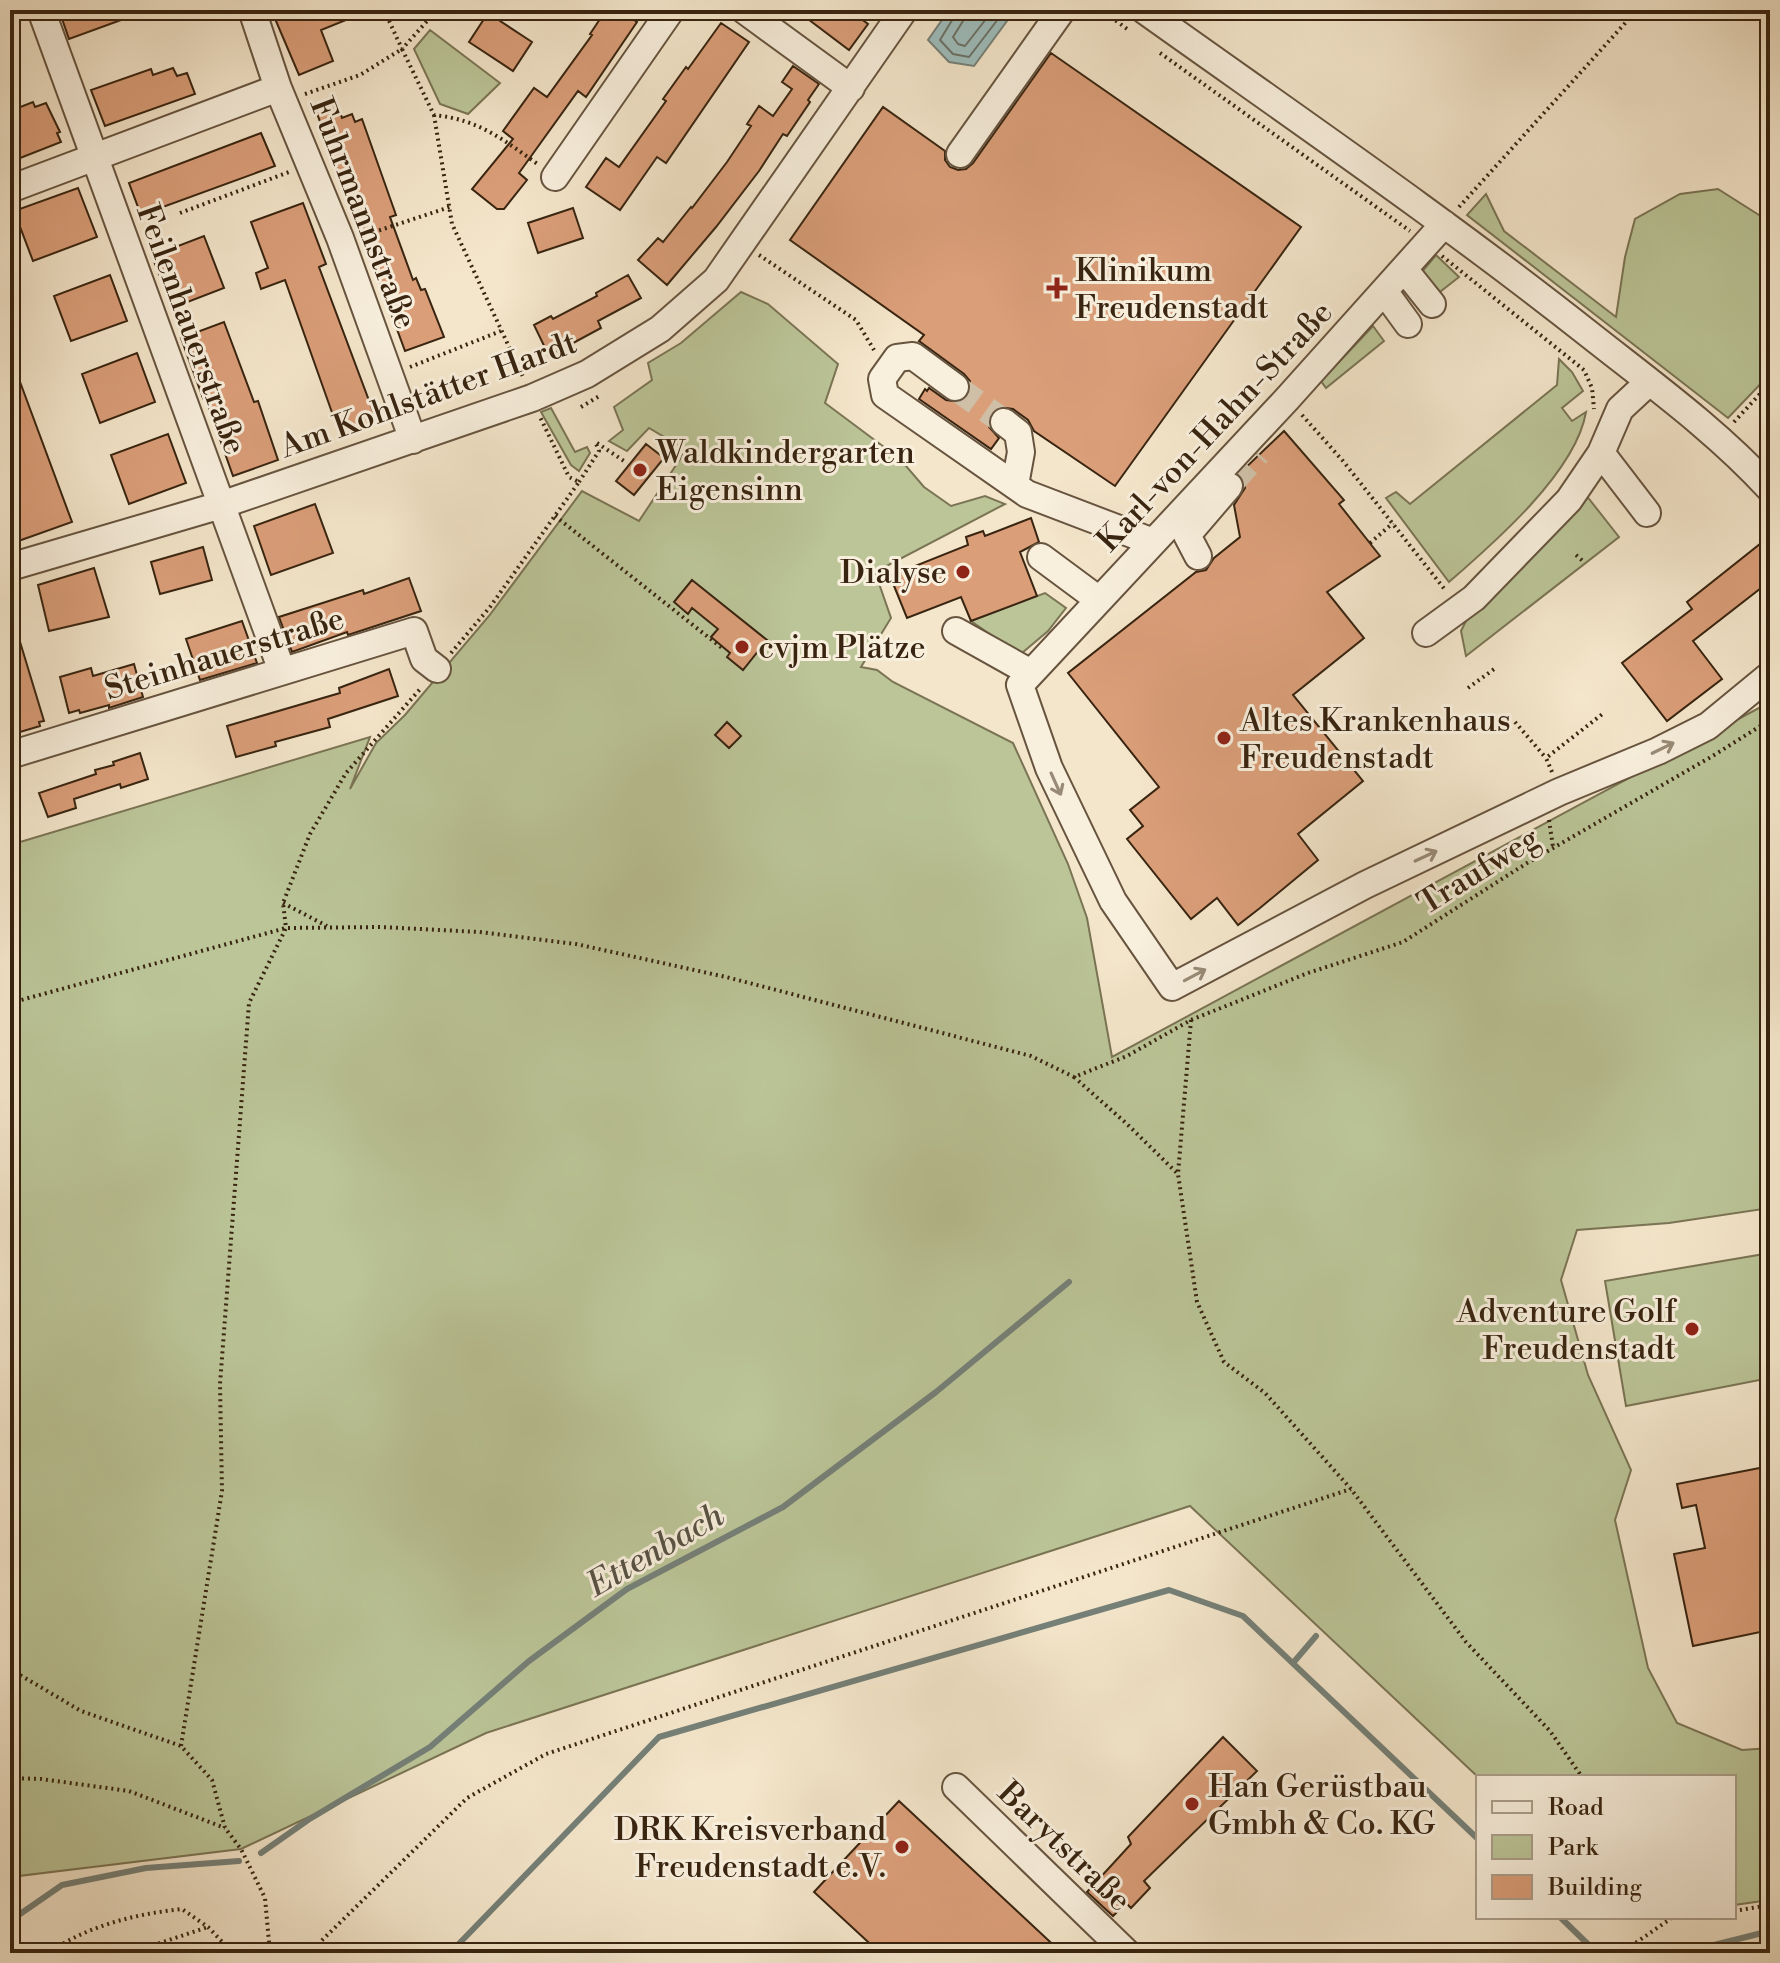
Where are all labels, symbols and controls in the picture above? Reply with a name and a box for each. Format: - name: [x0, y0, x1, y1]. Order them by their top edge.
- street label: Fuhrmannstraße: [301, 92, 426, 335]
- street label: Feilenhauerstraße: [127, 199, 255, 460]
- place label: Klinikum Freudenstadt: [1075, 251, 1269, 328]
- marker: Klinikum Freudenstadt: [1046, 277, 1068, 299]
- street label: Karl-von-Hahn-Straße: [1088, 293, 1341, 560]
- street label: Am Kohlstätter Hardt: [274, 323, 582, 467]
- place label: Waldkindergarten Eigensinn: [655, 433, 915, 510]
- marker: Waldkindergarten Eigensinn: [631, 461, 649, 479]
- place label: Dialyse: [840, 553, 947, 593]
- marker: Dialyse: [954, 563, 972, 581]
- street label: Steinhauerstraße: [100, 599, 349, 709]
- place label: cvjm Plätze: [758, 628, 926, 668]
- marker: cvjm Plätze: [733, 638, 751, 656]
- place label: Altes Krankenhaus Freudenstadt: [1239, 701, 1511, 778]
- marker: Altes Krankenhaus Freudenstadt: [1215, 729, 1233, 747]
- one-way arrow: [1650, 740, 1674, 755]
- one-way arrow: [1049, 771, 1064, 795]
- street label: Traufweg: [1411, 818, 1547, 924]
- one-way arrow: [1414, 848, 1438, 863]
- one-way arrow: [1182, 966, 1206, 982]
- place label: Adventure Golf Freudenstadt: [1456, 1292, 1677, 1369]
- marker: Adventure Golf Freudenstadt: [1683, 1320, 1701, 1338]
- water label: Ettenbach: [579, 1494, 733, 1608]
- place label: Han Gerüstbau Gmbh & Co. KG: [1208, 1767, 1436, 1844]
- street label: Barytstraße: [988, 1773, 1139, 1920]
- legend: [1476, 1775, 1736, 1919]
- text: Road: [1548, 1793, 1604, 1823]
- marker: Han Gerüstbau Gmbh & Co. KG: [1183, 1795, 1201, 1813]
- place label: DRK Kreisverband Freudenstadt e.V.: [614, 1810, 886, 1887]
- text: Park: [1548, 1833, 1599, 1863]
- marker: DRK Kreisverband Freudenstadt e.V.: [893, 1838, 911, 1856]
- text: Building: [1547, 1873, 1642, 1903]

